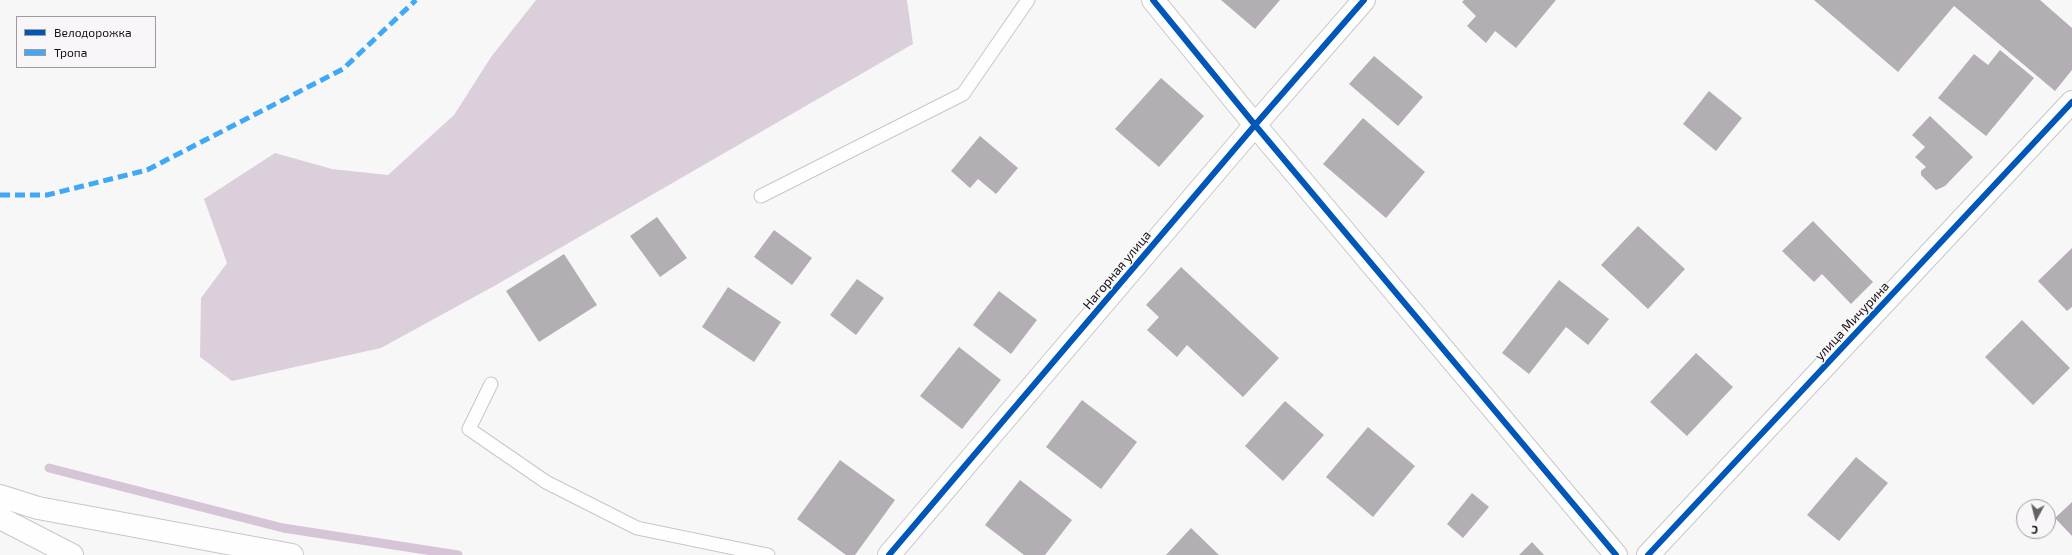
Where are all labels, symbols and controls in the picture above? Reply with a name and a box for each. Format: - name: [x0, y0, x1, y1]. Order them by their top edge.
- legend: [16, 16, 156, 68]
- text: Велодорожка: [54, 25, 132, 39]
- text: Тропа: [54, 45, 87, 59]
- street label: Нагорная улица: [1080, 228, 1154, 312]
- street label: улица Мичурина: [1812, 278, 1892, 364]
- north arrow: [2016, 499, 2056, 539]
- text: С: [2031, 524, 2039, 537]

